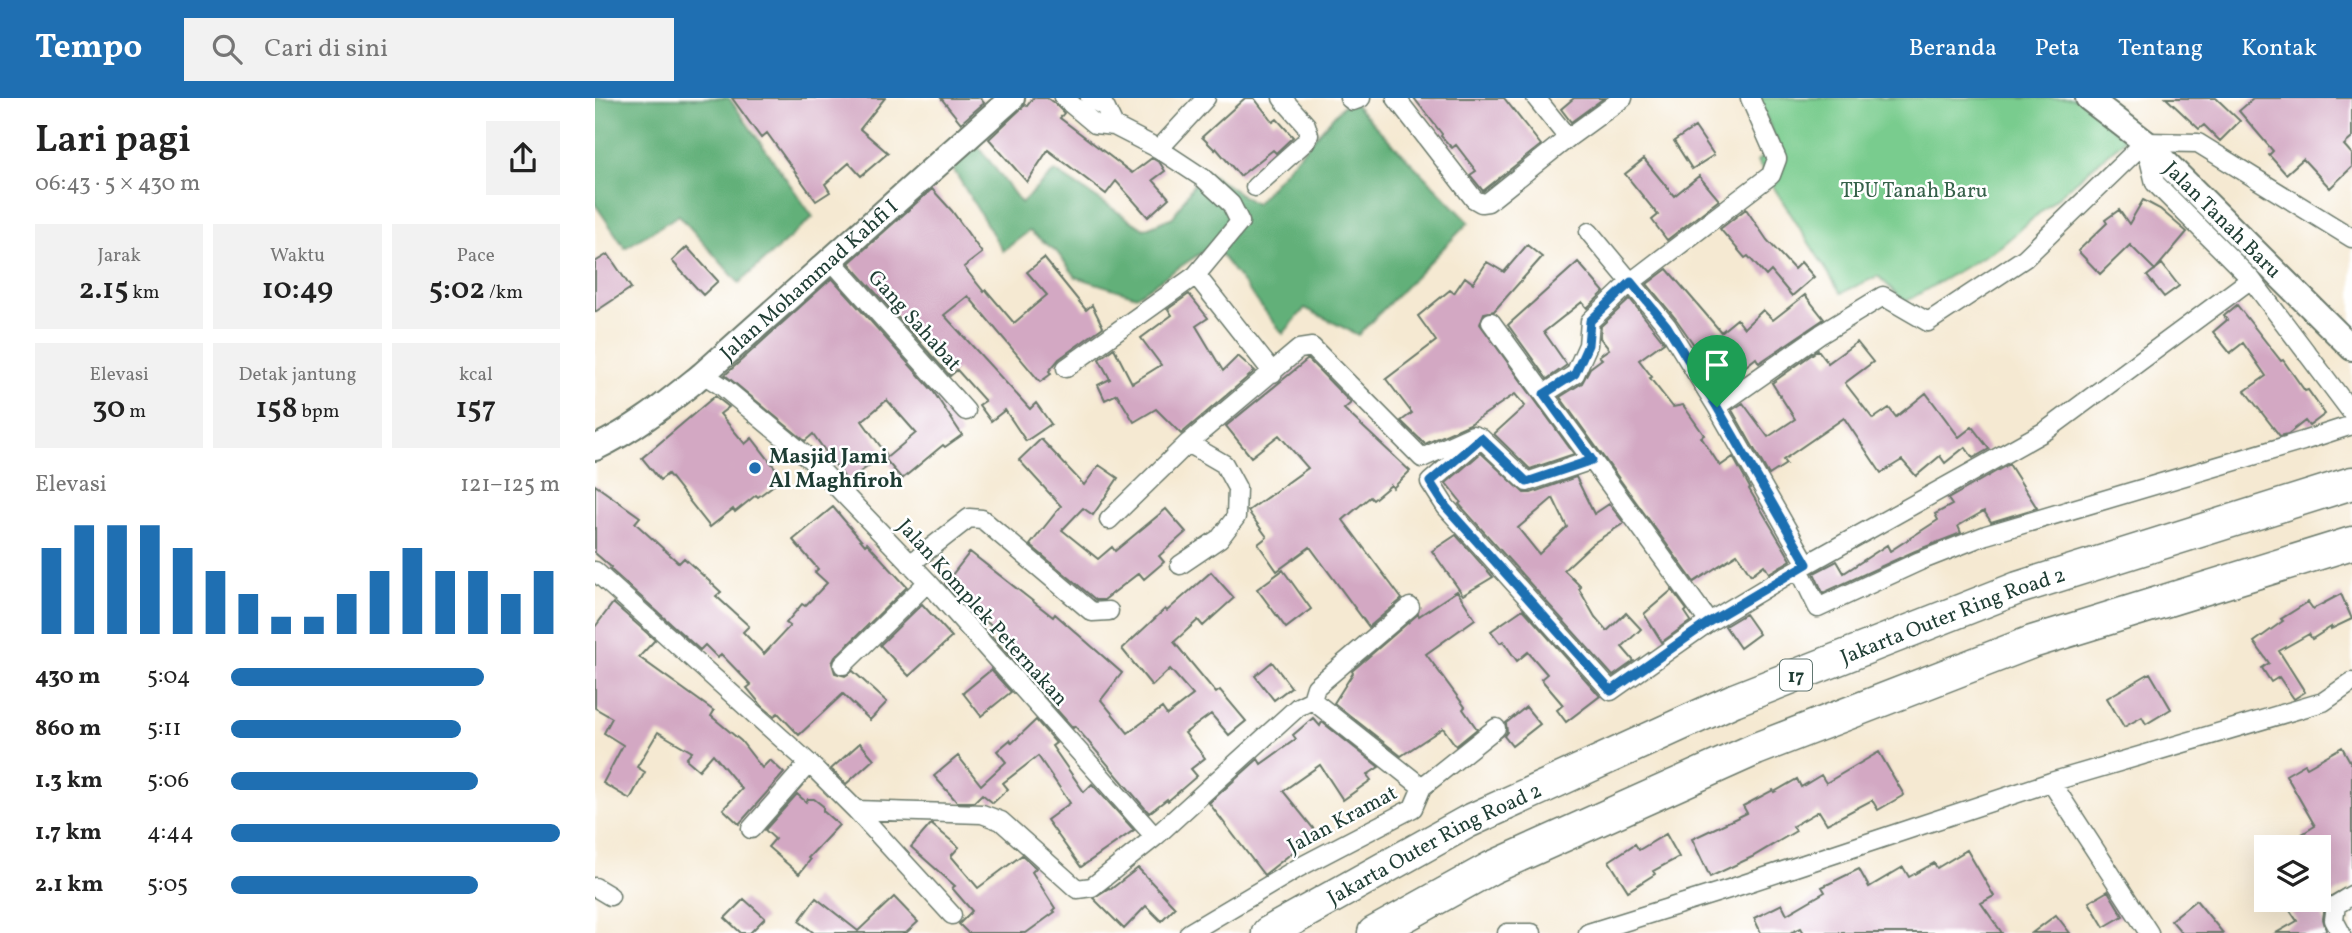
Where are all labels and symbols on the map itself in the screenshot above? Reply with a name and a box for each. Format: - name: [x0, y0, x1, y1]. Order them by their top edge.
- street label: Jalan Tanah Baru: [2156, 155, 2287, 286]
- park label: TPU Tanah Baru: [1840, 177, 1988, 206]
- street label: Jalan Mohammad Kahfi I: [714, 193, 905, 368]
- street label: Gang Sahabat: [861, 264, 967, 378]
- pin: [1687, 335, 1747, 407]
- place label: Masjid Jami Al Maghfiroh: [769, 443, 903, 496]
- marker: Masjid Jami Al Maghfiroh: [747, 460, 763, 476]
- street label: Jalan Komplek Peternakan: [890, 513, 1074, 713]
- street label: Jakarta Outer Ring Road 2: [1836, 561, 2069, 673]
- road number: 17: [1780, 660, 1812, 690]
- street label: Jakarta Outer Ring Road 2: [1323, 777, 1547, 913]
- street label: Jalan Kramat: [1283, 779, 1403, 861]

